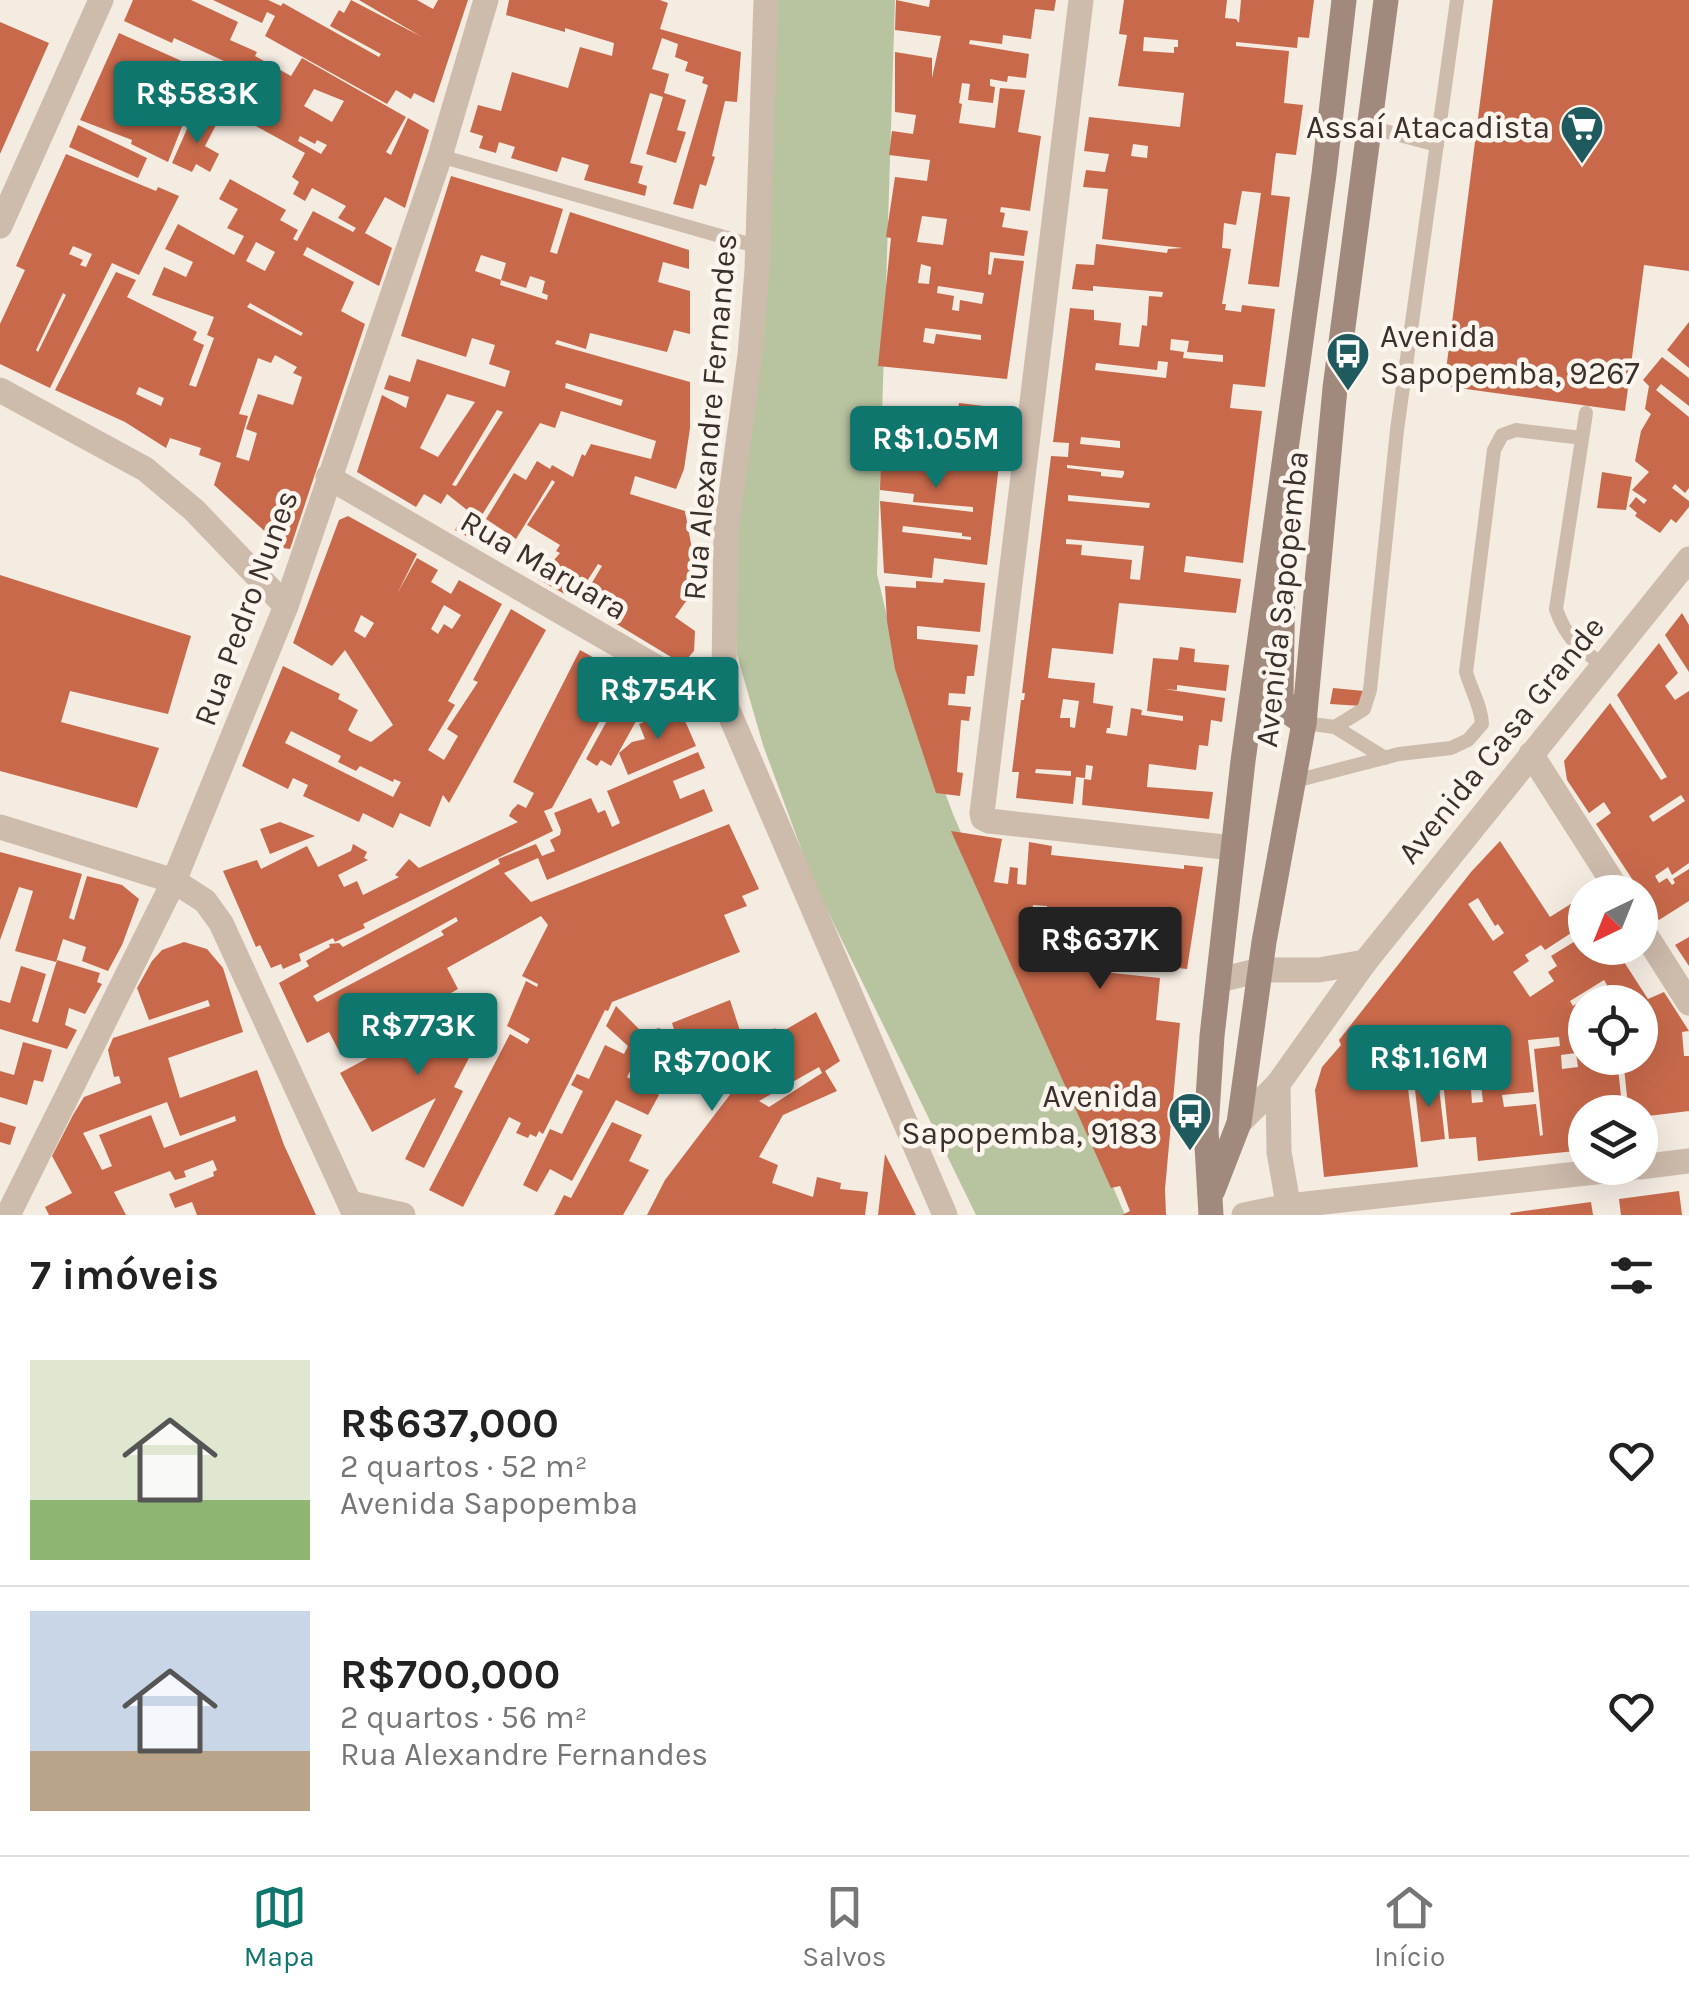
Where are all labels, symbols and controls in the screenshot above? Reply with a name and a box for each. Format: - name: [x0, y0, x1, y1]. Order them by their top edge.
- pin: R$583K: [116, 61, 278, 146]
- text: R$583K: [136, 75, 258, 112]
- supermarket icon: Assaí Atacadista: [1559, 104, 1605, 165]
- place label: Assaí Atacadista: [1306, 109, 1550, 146]
- street label: Rua Alexandre Fernandes: [676, 232, 744, 602]
- place label: Avenida Sapopemba, 9267: [1380, 318, 1640, 392]
- bus stop icon: Avenida Sapopemba, 9267: [1325, 331, 1371, 392]
- pin: R$1.05M: [844, 406, 1028, 491]
- text: R$1.05M: [872, 420, 1000, 457]
- street label: Avenida Sapopemba: [1248, 449, 1316, 749]
- street label: Rua Pedro Nunes: [186, 485, 306, 731]
- street label: Rua Maruara: [454, 502, 634, 628]
- street label: Avenida Casa Grande: [1390, 609, 1612, 871]
- pin: R$754K: [577, 657, 739, 742]
- text: R$754K: [599, 671, 717, 708]
- north arrow: [1568, 875, 1658, 965]
- map controls: [1568, 875, 1658, 1185]
- pin: R$637K: [1019, 907, 1181, 992]
- text: R$637K: [1041, 921, 1159, 958]
- button: locate: [1568, 985, 1658, 1075]
- pin: R$773K: [337, 993, 499, 1078]
- text: R$773K: [360, 1007, 476, 1044]
- pin: R$1.16M: [1337, 1025, 1521, 1110]
- pin: R$700K: [631, 1029, 793, 1114]
- text: R$1.16M: [1369, 1039, 1489, 1076]
- text: R$700K: [652, 1043, 772, 1080]
- place label: Avenida Sapopemba, 9183: [901, 1078, 1158, 1152]
- bus stop icon: Avenida Sapopemba, 9183: [1167, 1091, 1213, 1152]
- button: layers: [1568, 1095, 1658, 1185]
- icon: filters: [1604, 1248, 1659, 1303]
- text: 7 imóveis: [30, 1250, 219, 1300]
- text: R$637,000: [340, 1398, 559, 1448]
- icon: home: [110, 1400, 230, 1520]
- icon: heart: [1604, 1433, 1659, 1488]
- text: 2 quartos · 52 m²: [340, 1448, 588, 1485]
- text: Avenida Sapopemba: [340, 1485, 638, 1522]
- text: R$700,000: [340, 1649, 560, 1699]
- icon: home: [110, 1651, 230, 1771]
- icon: heart: [1604, 1684, 1659, 1739]
- text: 2 quartos · 56 m²: [340, 1699, 587, 1736]
- text: Rua Alexandre Fernandes: [340, 1736, 708, 1773]
- tab: Mapa: [244, 1880, 315, 1973]
- tab: Salvos: [802, 1880, 887, 1973]
- tab: Início: [1374, 1880, 1445, 1973]

